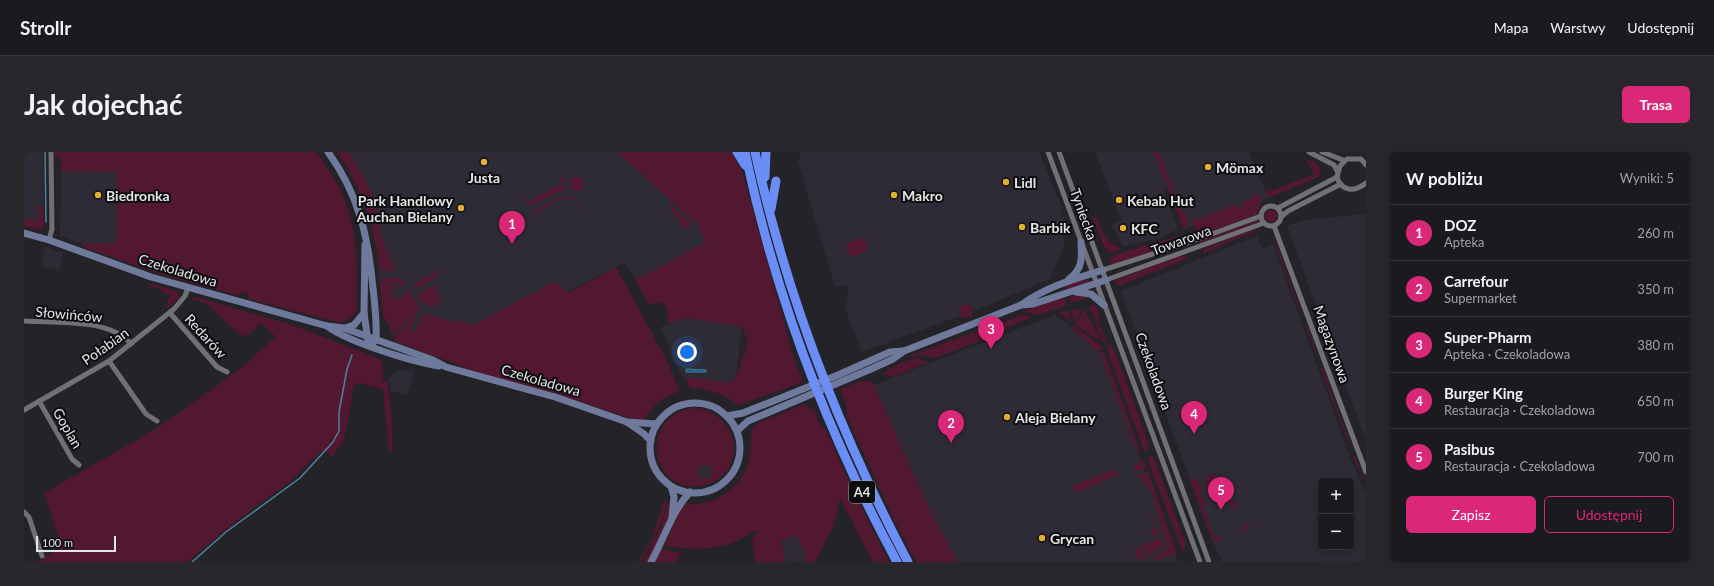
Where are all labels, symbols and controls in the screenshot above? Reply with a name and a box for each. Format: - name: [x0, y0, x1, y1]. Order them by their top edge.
- text: Strollr: [20, 16, 71, 39]
- text: Mapa: [1494, 19, 1528, 36]
- text: Warstwy: [1550, 19, 1605, 36]
- text: Udostępnij: [1627, 19, 1694, 36]
- button: Trasa: [1622, 86, 1690, 123]
- text: Jak dojechać: [24, 87, 183, 121]
- marker: Justa: [479, 157, 489, 167]
- place label: Mömax: [1216, 159, 1264, 176]
- marker: Mömax: [1203, 162, 1213, 172]
- text: W pobliżu: [1406, 168, 1483, 189]
- place label: Justa: [468, 169, 500, 186]
- text: Wyniki: 5: [1620, 170, 1674, 186]
- place label: Lidl: [1014, 174, 1036, 191]
- marker: Lidl: [1001, 177, 1011, 187]
- street label: Tyniecka: [1067, 186, 1101, 242]
- place label: Biedronka: [106, 187, 170, 204]
- place label: Makro: [902, 187, 943, 204]
- marker: Biedronka: [93, 190, 103, 200]
- marker: Makro: [889, 190, 899, 200]
- place label: Park Handlowy Auchan Bielany: [356, 192, 454, 225]
- place label: Kebab Hut: [1127, 192, 1195, 209]
- marker: Kebab Hut: [1114, 195, 1124, 205]
- marker: Park Handlowy Auchan Bielany: [456, 203, 466, 213]
- pin: 1: [499, 211, 525, 244]
- text: DOZ: [1444, 216, 1476, 234]
- place label: Barbik: [1030, 219, 1071, 236]
- place label: KFC: [1131, 220, 1158, 237]
- street label: Towarowa: [1149, 221, 1213, 259]
- marker: Barbik: [1017, 222, 1027, 232]
- marker: KFC: [1118, 223, 1128, 233]
- text: 1: [1415, 225, 1423, 241]
- text: 260 m: [1637, 225, 1674, 241]
- text: Apteka: [1444, 234, 1485, 250]
- street label: Czekoladowa: [137, 250, 219, 290]
- text: Carrefour: [1444, 272, 1508, 290]
- text: 2: [1415, 281, 1423, 297]
- text: 350 m: [1637, 281, 1674, 297]
- text: Supermarket: [1444, 290, 1517, 306]
- street label: Słowińców: [35, 303, 103, 325]
- street label: Magazynowa: [1310, 303, 1354, 385]
- street label: Redarów: [182, 310, 230, 362]
- pin: 3: [978, 316, 1004, 349]
- street label: Połabian: [78, 324, 132, 368]
- text: Super-Pharm: [1444, 328, 1532, 346]
- street label: Czekoladowa: [1132, 330, 1176, 412]
- text: 3: [1415, 337, 1423, 353]
- text: 380 m: [1637, 337, 1674, 353]
- your location: [677, 342, 697, 362]
- text: Apteka · Czekoladowa: [1444, 346, 1570, 362]
- street label: Czekoladowa: [500, 361, 582, 399]
- text: Burger King: [1444, 384, 1523, 402]
- text: 4: [1415, 393, 1423, 409]
- text: 650 m: [1637, 393, 1674, 409]
- pin: 4: [1181, 401, 1207, 434]
- text: Restauracja · Czekoladowa: [1444, 402, 1595, 418]
- street label: Goplan: [50, 405, 86, 451]
- place label: Aleja Bielany: [1014, 409, 1096, 426]
- pin: 2: [938, 410, 964, 443]
- marker: Aleja Bielany: [1002, 412, 1012, 422]
- text: Pasibus: [1444, 440, 1495, 458]
- text: 5: [1415, 449, 1423, 465]
- text: 700 m: [1637, 449, 1674, 465]
- text: Restauracja · Czekoladowa: [1444, 458, 1595, 474]
- pin: 5: [1208, 477, 1234, 510]
- map controls: [1318, 478, 1354, 550]
- button: +: [1318, 478, 1354, 514]
- road number: A4: [849, 481, 875, 503]
- button: Zapisz: [1406, 496, 1536, 533]
- button: Udostępnij: [1544, 496, 1674, 533]
- button: −: [1318, 514, 1354, 550]
- place label: Grycan: [1050, 530, 1094, 547]
- marker: Grycan: [1037, 533, 1047, 543]
- scale bar: [36, 534, 116, 553]
- text: 100 m: [42, 536, 73, 549]

